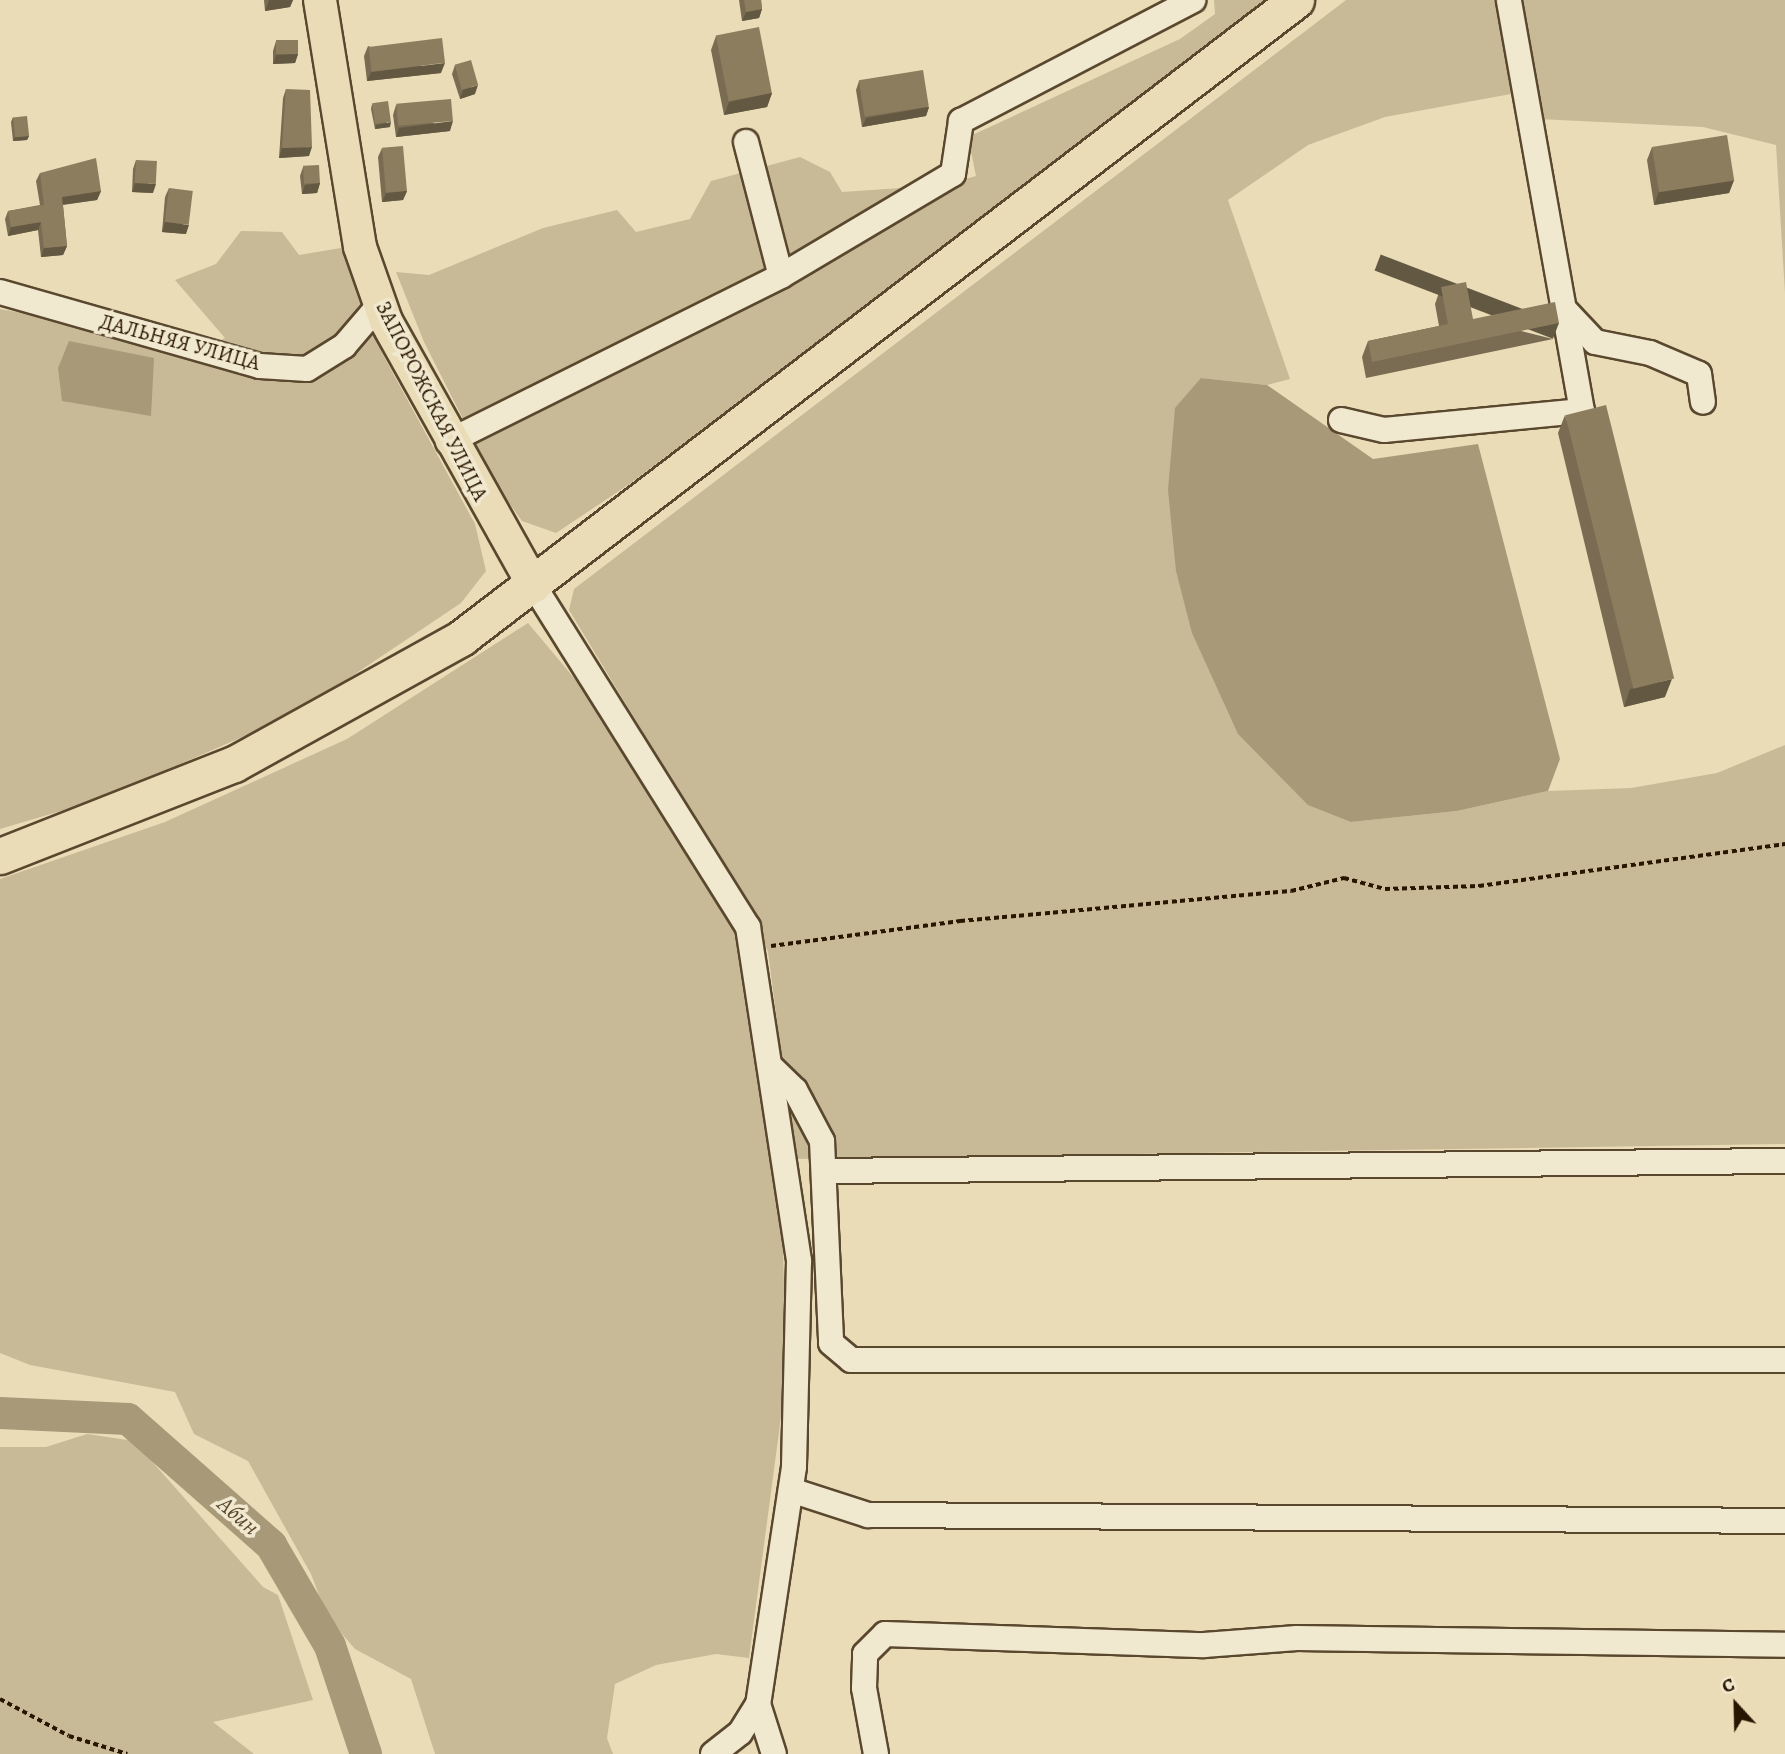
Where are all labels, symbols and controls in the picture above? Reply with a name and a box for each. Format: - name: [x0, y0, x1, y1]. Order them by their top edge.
- street label: ЗАПОРОЖСКАЯ УЛИЦА: [371, 297, 493, 505]
- street label: ДАЛЬНЯЯ УЛИЦА: [97, 308, 263, 376]
- water label: Абин: [212, 1491, 264, 1541]
- north arrow: [1701, 1670, 1771, 1740]
- text: С: [1718, 1671, 1738, 1700]

